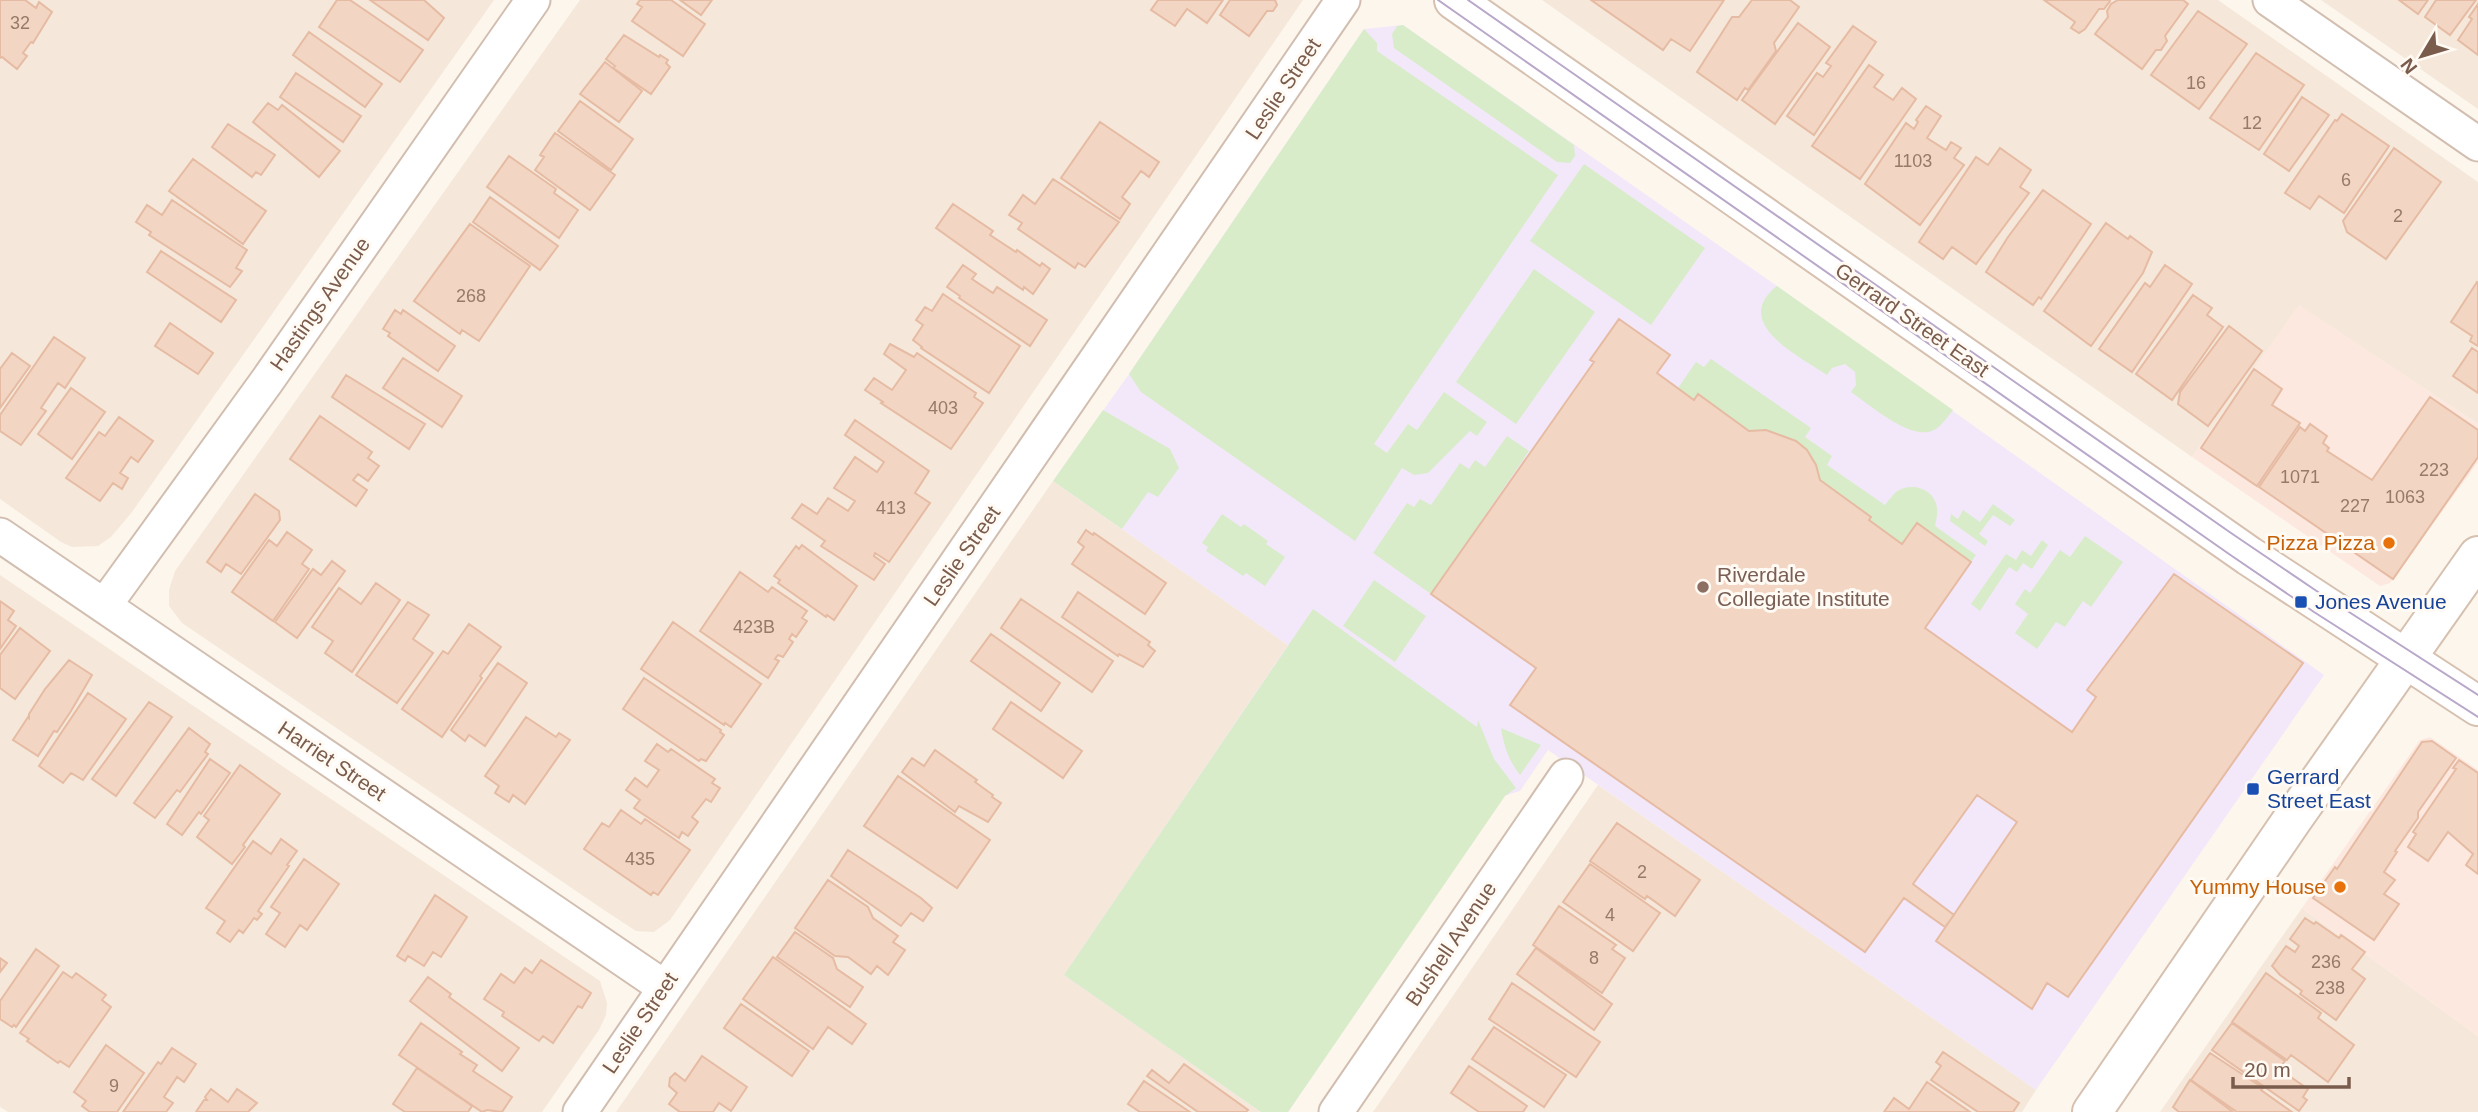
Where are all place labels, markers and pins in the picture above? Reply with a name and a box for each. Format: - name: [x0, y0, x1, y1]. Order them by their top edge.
- place label: Pizza Pizza: [2266, 531, 2375, 554]
- marker: Pizza Pizza: [2381, 535, 2397, 551]
- place label: Riverdale Collegiate Institute: [1717, 563, 1890, 610]
- marker: Riverdale Collegiate Institute: [1695, 579, 1711, 595]
- place label: Jones Avenue: [2315, 590, 2447, 613]
- marker: Jones Avenue: [2293, 594, 2309, 610]
- place label: Gerrard Street East: [2267, 765, 2371, 812]
- marker: Gerrard Street East: [2245, 781, 2261, 797]
- place label: Yummy House: [2189, 875, 2326, 898]
- marker: Yummy House: [2332, 879, 2348, 895]

